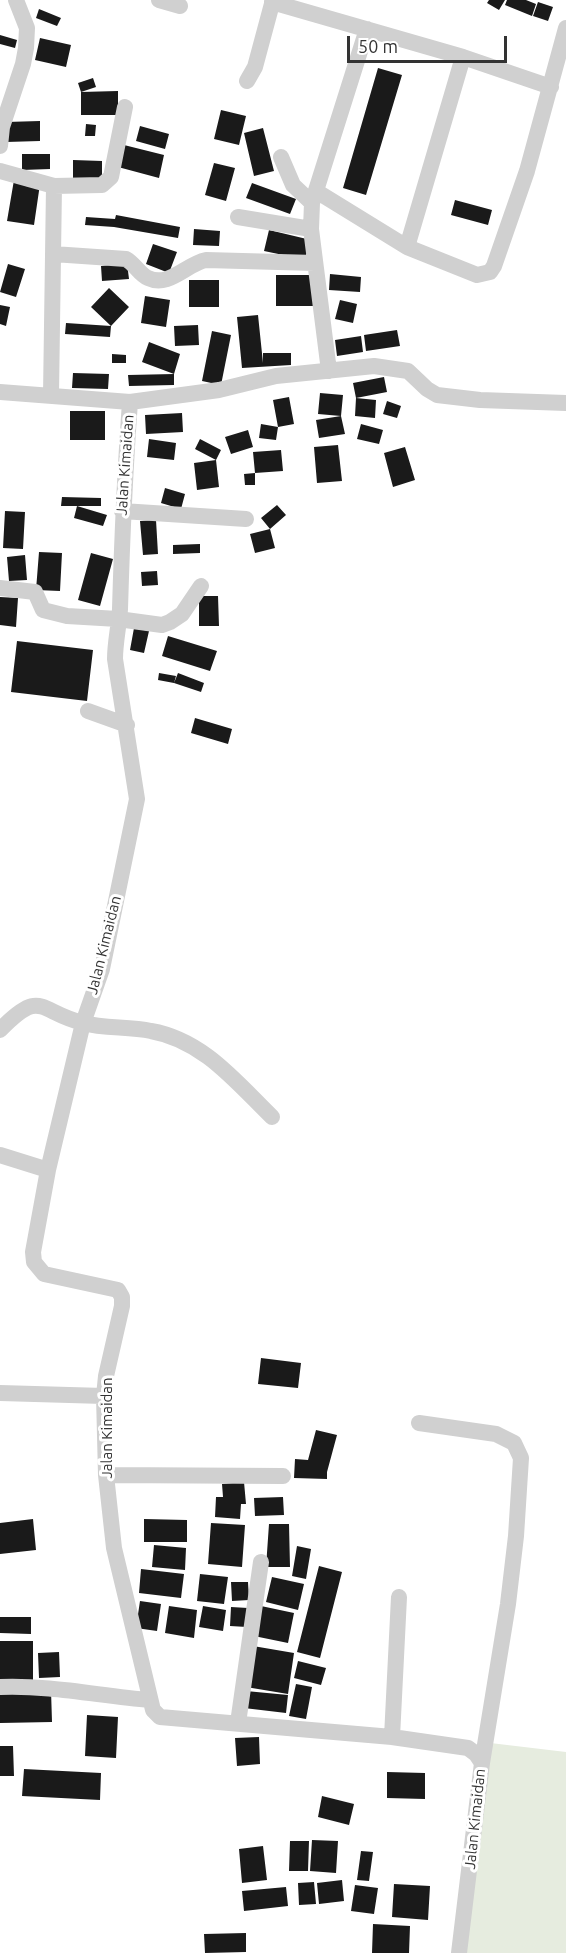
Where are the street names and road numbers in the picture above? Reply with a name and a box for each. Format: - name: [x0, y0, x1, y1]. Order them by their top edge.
- street label: Jalan Kimaidan: [112, 414, 138, 516]
- street label: Jalan Kimaidan: [83, 894, 125, 996]
- street label: Jalan Kimaidan: [98, 1377, 116, 1479]
- street label: Jalan Kimaidan: [461, 1768, 489, 1870]

